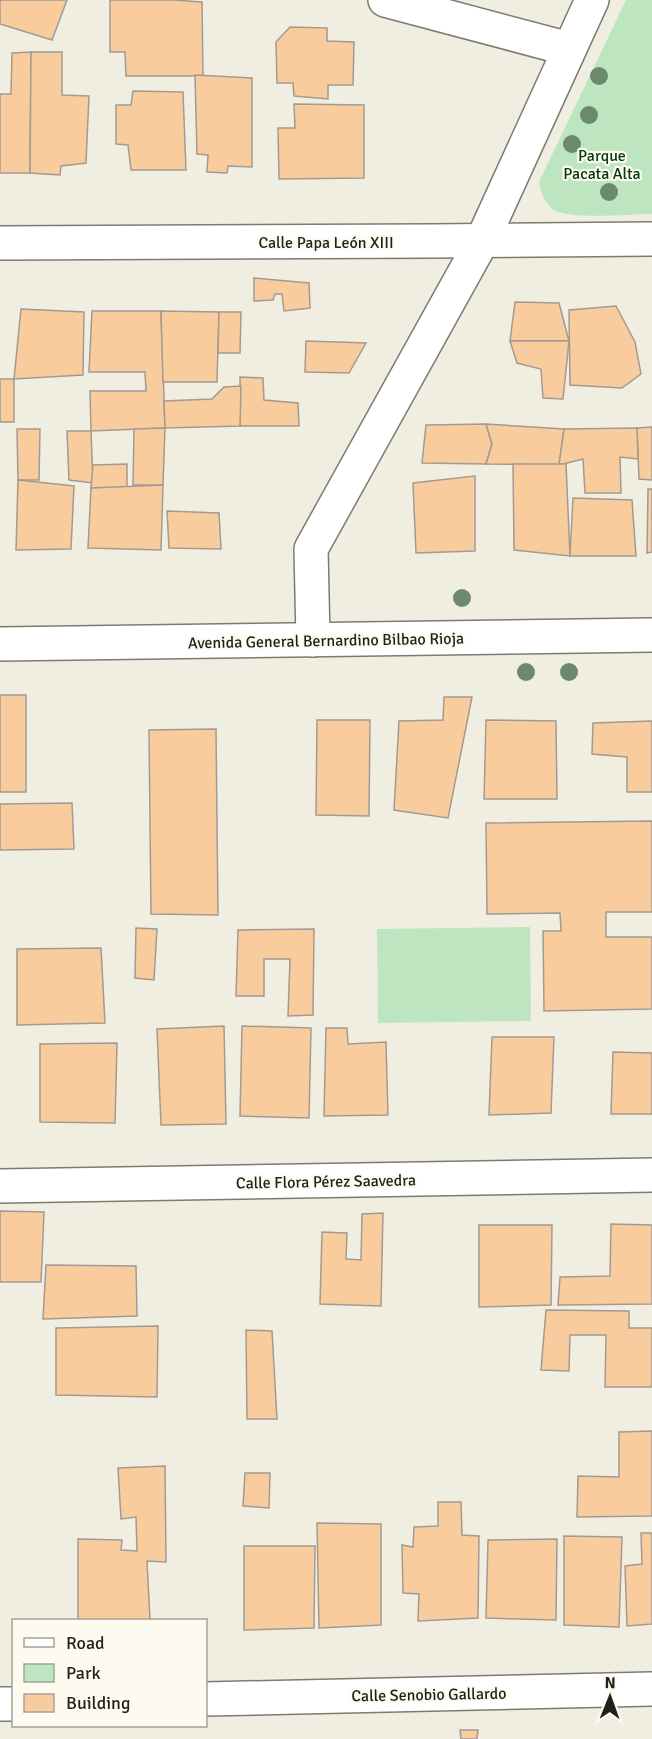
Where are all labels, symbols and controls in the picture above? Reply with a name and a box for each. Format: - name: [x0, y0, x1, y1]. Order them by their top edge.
- park label: Parque Pacata Alta: [563, 146, 641, 184]
- street label: Calle Papa León XIII: [258, 233, 394, 253]
- street label: Avenida General Bernardino Bilbao Rioja: [188, 629, 464, 653]
- street label: Calle Flora Pérez Saavedra: [236, 1170, 416, 1194]
- legend: [12, 1619, 207, 1727]
- text: Road: [66, 1632, 105, 1654]
- text: Park: [66, 1662, 101, 1684]
- north arrow: [580, 1667, 640, 1727]
- text: N: [605, 1673, 616, 1693]
- street label: Calle Senobio Gallardo: [351, 1684, 507, 1706]
- text: Building: [66, 1692, 130, 1714]

